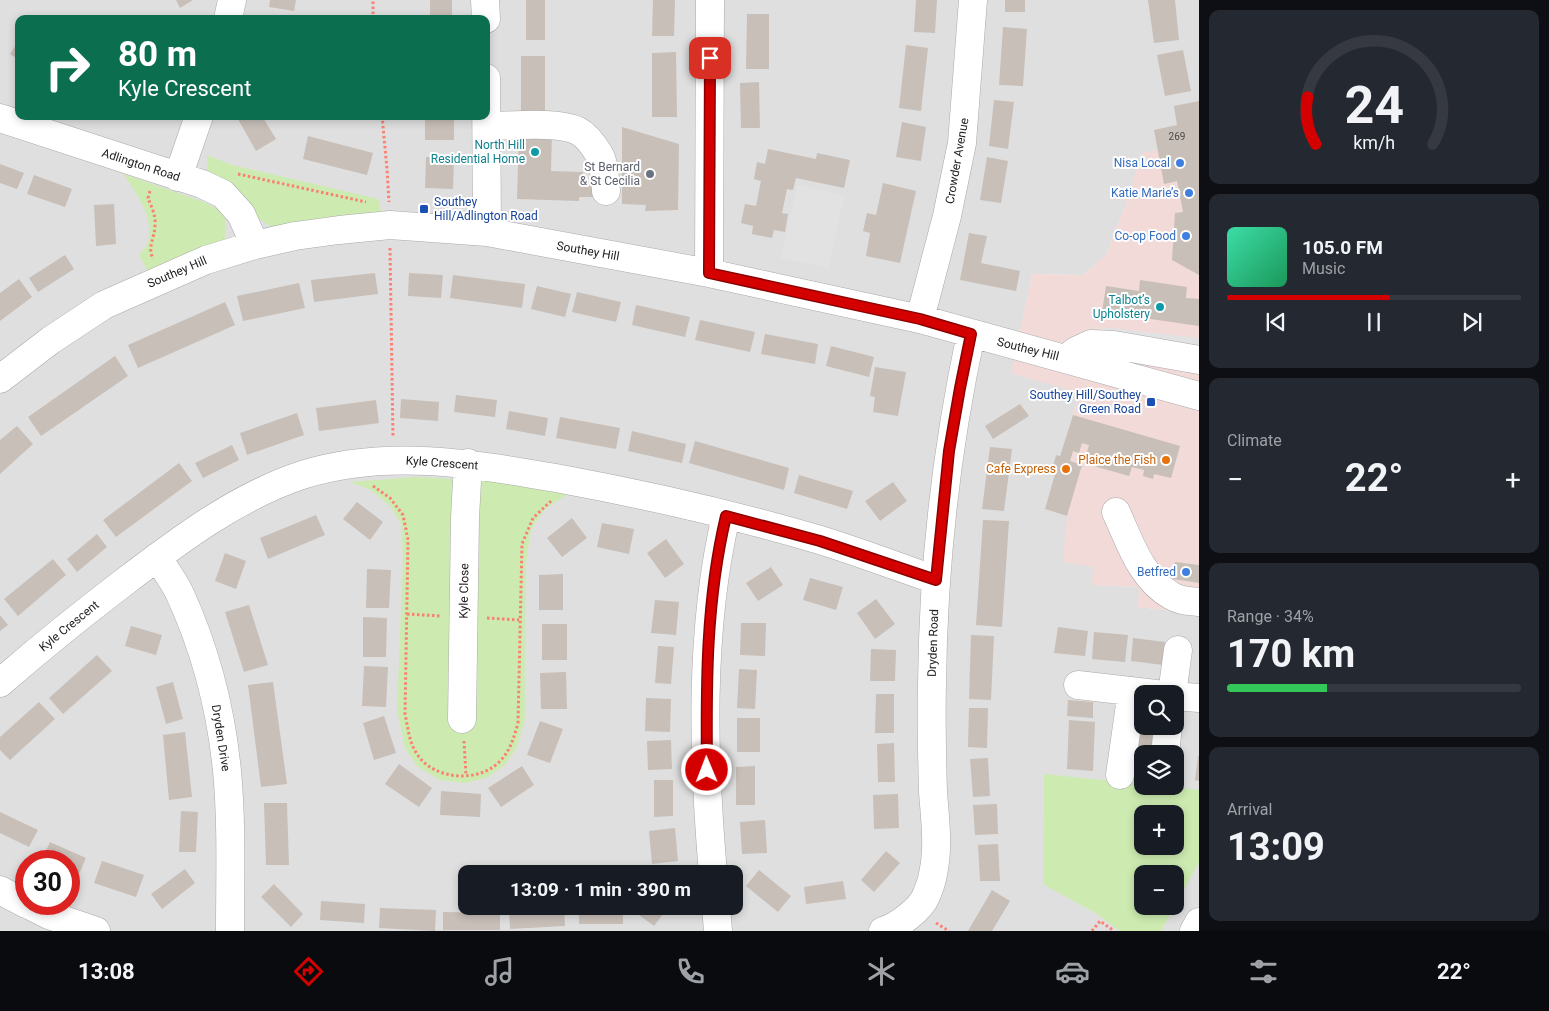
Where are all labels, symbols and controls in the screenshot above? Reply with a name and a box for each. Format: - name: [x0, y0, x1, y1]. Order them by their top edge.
- text: 80 m: [118, 34, 197, 75]
- icon: right: [35, 35, 100, 100]
- pin: [689, 37, 731, 79]
- icon: arrive: [696, 44, 724, 72]
- text: 24: [1344, 75, 1404, 136]
- text: Kyle Crescent: [118, 76, 251, 101]
- street label: Crowder Avenue: [943, 117, 971, 205]
- house number: 269: [1169, 131, 1185, 142]
- text: km/h: [1353, 132, 1395, 153]
- place label: North Hill Residential Home: [431, 138, 525, 166]
- street label: Adlington Road: [100, 146, 182, 184]
- marker: North Hill Residential Home: [529, 146, 541, 158]
- place label: Nisa Local: [1114, 156, 1170, 170]
- marker: Nisa Local: [1174, 157, 1186, 169]
- place label: St Bernard & St Cecilia: [580, 160, 640, 188]
- marker: St Bernard & St Cecilia: [644, 168, 656, 180]
- place label: Katie Marie’s: [1111, 186, 1179, 200]
- marker: Katie Marie’s: [1183, 187, 1195, 199]
- place label: Southey Hill/Adlington Road: [434, 195, 538, 223]
- marker: Southey Hill/Adlington Road: [418, 203, 430, 215]
- place label: Co-op Food: [1115, 229, 1176, 243]
- marker: Co-op Food: [1180, 230, 1192, 242]
- text: 105.0 FM: [1302, 236, 1383, 259]
- street label: Southey Hill: [556, 239, 620, 263]
- street label: Southey Hill: [145, 253, 209, 291]
- text: Music: [1302, 259, 1345, 278]
- place label: Talbot’s Upholstery: [1093, 293, 1150, 321]
- marker: Talbot’s Upholstery: [1154, 301, 1166, 313]
- icon: previous: [1262, 308, 1290, 336]
- icon: pause: [1360, 308, 1388, 336]
- icon: next: [1458, 308, 1486, 336]
- street label: Southey Hill: [996, 335, 1060, 363]
- place label: Southey Hill/Southey Green Road: [1030, 388, 1141, 416]
- marker: Southey Hill/Southey Green Road: [1145, 396, 1157, 408]
- text: Climate: [1227, 431, 1282, 450]
- street label: Kyle Crescent: [405, 453, 479, 473]
- place label: Plaice the Fish: [1078, 453, 1156, 467]
- marker: Plaice the Fish: [1160, 454, 1172, 466]
- text: 22°: [1345, 456, 1403, 500]
- place label: Cafe Express: [986, 462, 1056, 476]
- marker: Cafe Express: [1060, 463, 1072, 475]
- text: −: [1227, 463, 1243, 496]
- text: +: [1505, 463, 1521, 496]
- street label: Kyle Close: [457, 563, 471, 619]
- place label: Betfred: [1137, 565, 1176, 579]
- marker: Betfred: [1180, 566, 1192, 578]
- street label: Kyle Crescent: [36, 598, 102, 654]
- text: Range · 34%: [1227, 607, 1314, 626]
- street label: Dryden Road: [925, 609, 941, 677]
- text: 170 km: [1227, 632, 1355, 676]
- map controls: [1134, 685, 1184, 915]
- button: search: [1134, 685, 1184, 735]
- street label: Dryden Drive: [209, 704, 233, 772]
- position arrow: [680, 743, 732, 795]
- button: layers: [1134, 745, 1184, 795]
- text: Arrival: [1227, 800, 1272, 819]
- button: +: [1134, 805, 1184, 855]
- text: 13:09: [1227, 825, 1325, 869]
- speed limit sign: 30: [15, 850, 80, 915]
- button: −: [1134, 865, 1184, 915]
- text: 13:09 · 1 min · 390 m: [510, 878, 691, 901]
- icon: directions: [291, 954, 326, 989]
- icon: music: [482, 954, 517, 989]
- icon: phone: [673, 954, 708, 989]
- icon: climate: [864, 954, 899, 989]
- icon: car: [1055, 954, 1090, 989]
- icon: filters: [1246, 954, 1281, 989]
- text: 13:08: [78, 959, 135, 984]
- text: 22°: [1437, 959, 1471, 984]

